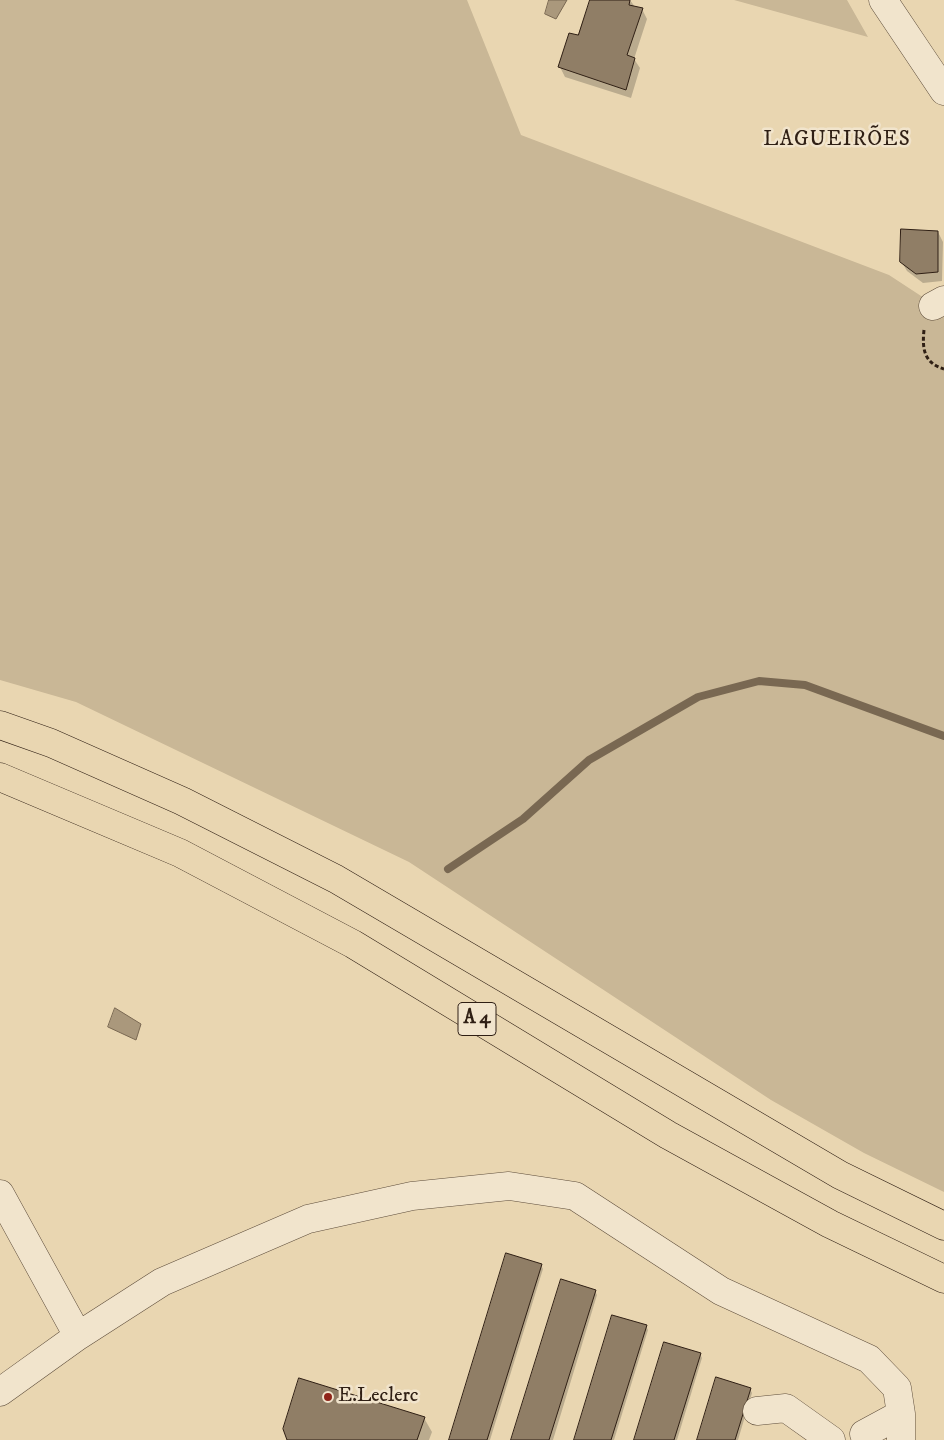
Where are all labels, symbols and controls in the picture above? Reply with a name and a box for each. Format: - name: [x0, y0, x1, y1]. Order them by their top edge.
- district label: LAGUEIRÕES: [762, 128, 912, 154]
- road number: A 4: [458, 1002, 496, 1036]
- place label: E.Leclerc: [338, 1385, 418, 1409]
- marker: E.Leclerc: [322, 1391, 334, 1403]

